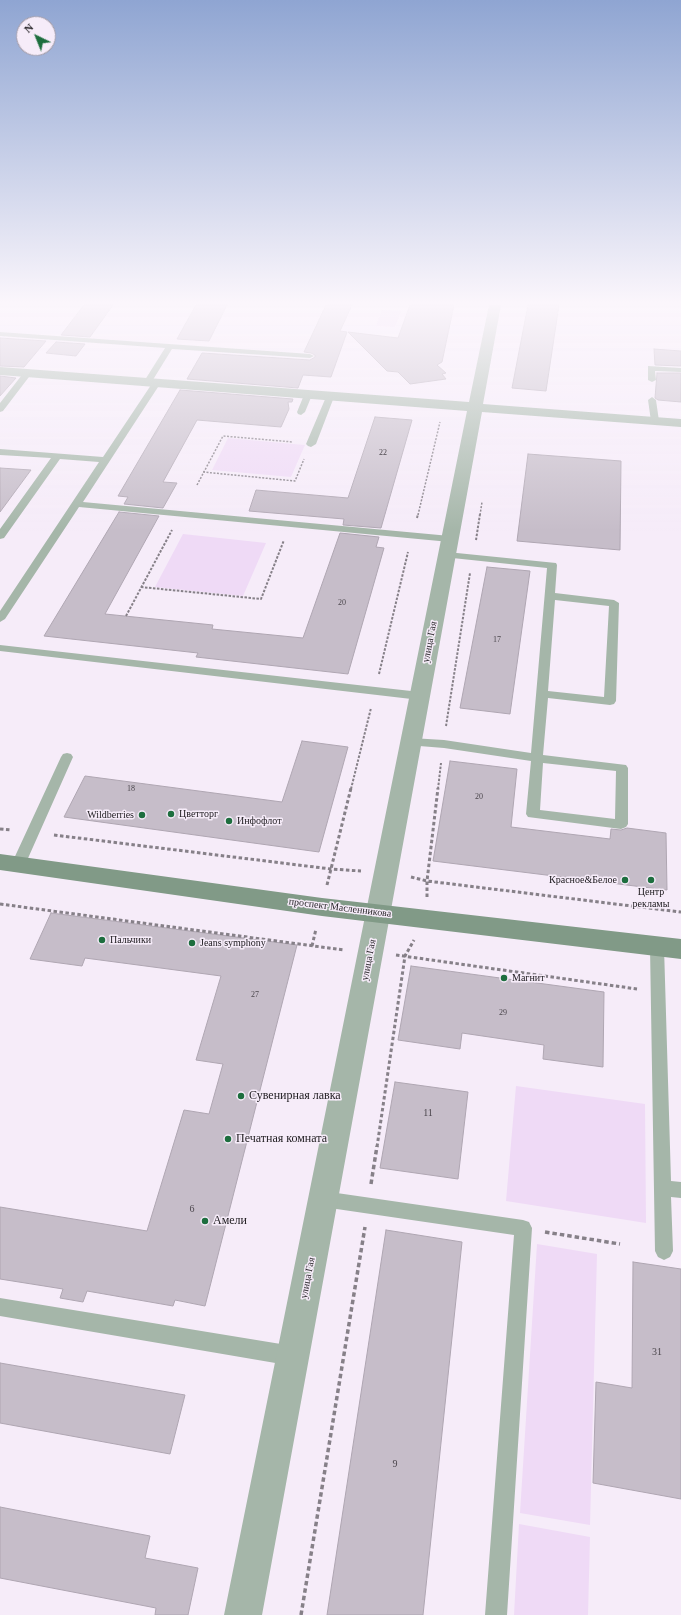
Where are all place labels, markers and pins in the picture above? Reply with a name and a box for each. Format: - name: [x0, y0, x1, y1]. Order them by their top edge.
- place label: Цветторг: [179, 808, 218, 820]
- place label: Wildberries: [87, 809, 134, 821]
- marker: Цветторг: [166, 809, 176, 819]
- marker: Wildberries: [137, 810, 147, 820]
- place label: Инфофлот: [237, 815, 282, 827]
- marker: Инфофлот: [224, 816, 234, 826]
- place label: Красное&Белое: [549, 874, 617, 886]
- marker: Красное&Белое: [620, 875, 630, 885]
- marker: Центр рекламы: [646, 875, 656, 885]
- place label: Центр рекламы: [633, 886, 669, 910]
- place label: Пальчики: [110, 934, 151, 946]
- marker: Пальчики: [97, 935, 107, 945]
- place label: Jeans symphony: [200, 937, 266, 949]
- marker: Jeans symphony: [187, 938, 197, 948]
- place label: Магнит: [512, 972, 545, 984]
- marker: Магнит: [499, 973, 509, 983]
- place label: Сувенирная лавка: [249, 1089, 341, 1103]
- marker: Сувенирная лавка: [236, 1091, 246, 1101]
- place label: Печатная комната: [236, 1132, 327, 1146]
- marker: Печатная комната: [223, 1134, 233, 1144]
- place label: Амели: [213, 1214, 247, 1228]
- marker: Амели: [200, 1216, 210, 1226]

